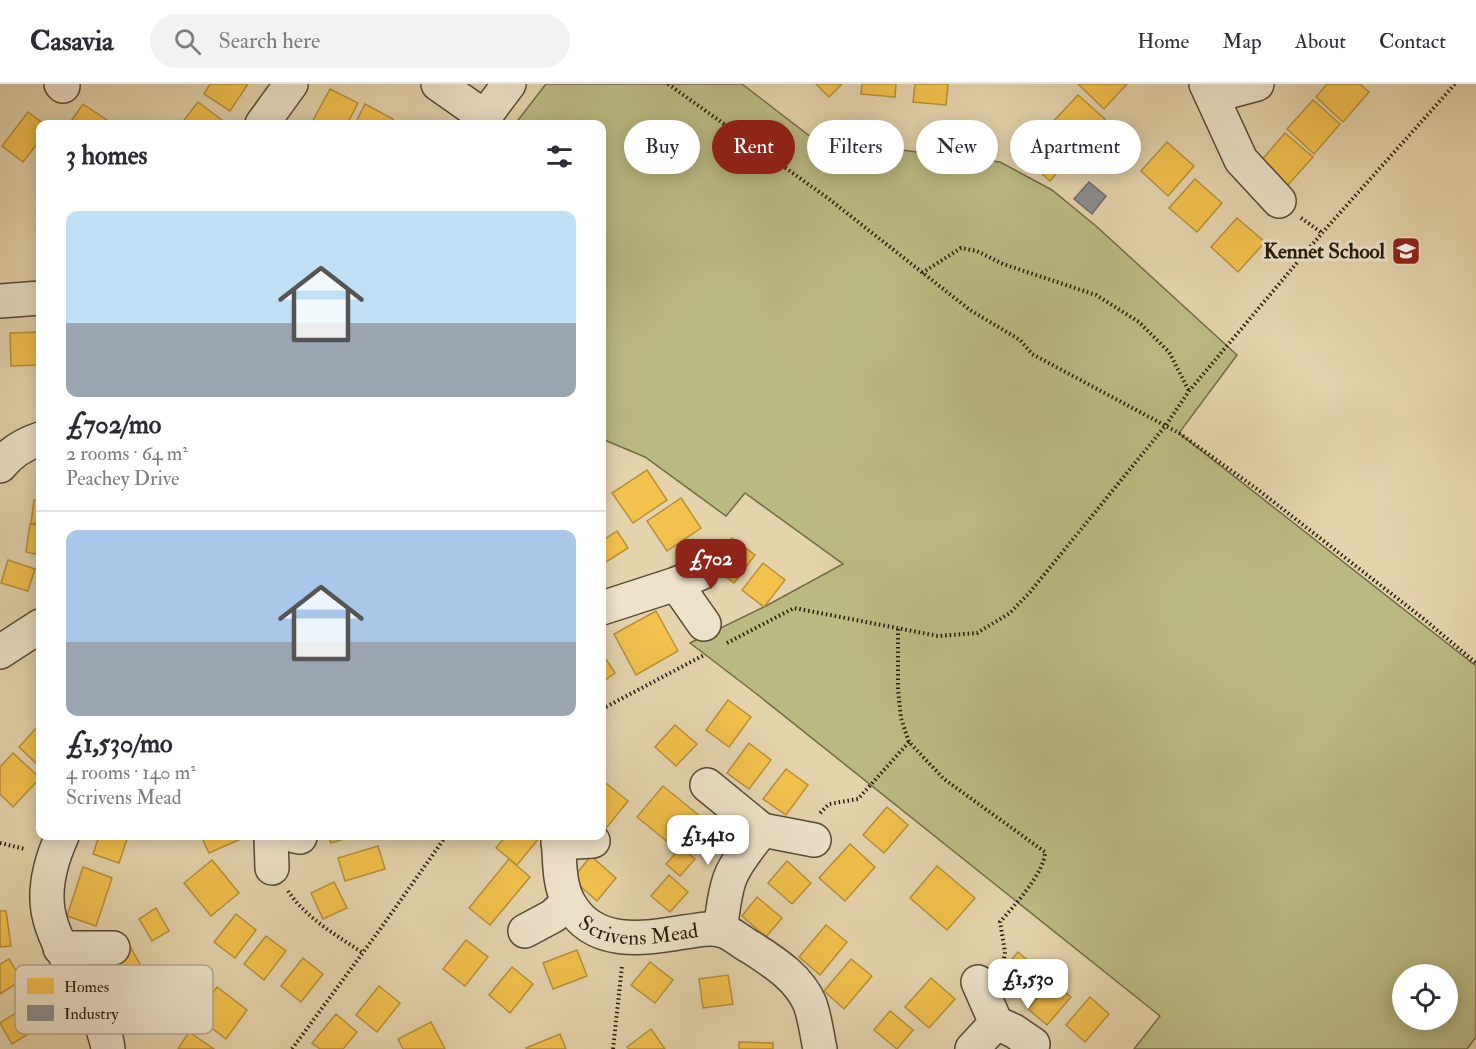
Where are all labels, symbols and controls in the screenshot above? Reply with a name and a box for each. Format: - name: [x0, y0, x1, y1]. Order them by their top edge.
- search box: [150, 14, 570, 68]
- text: Casavia: [30, 24, 114, 59]
- icon: search: [171, 25, 204, 58]
- text: Search here: [219, 27, 320, 55]
- text: Home: [1137, 28, 1189, 55]
- text: Map: [1222, 28, 1262, 55]
- text: About: [1295, 28, 1346, 55]
- text: Contact: [1379, 28, 1446, 55]
- chip: Buy: [624, 120, 700, 174]
- chip: Rent: [712, 120, 795, 174]
- chip: Filters: [807, 120, 904, 174]
- chip: New: [916, 120, 998, 174]
- chip: Apartment: [1010, 120, 1141, 174]
- text: 3 homes: [66, 140, 147, 172]
- icon: filters: [543, 140, 576, 173]
- school or university icon: Kennet School: [1390, 235, 1422, 267]
- place label: Kennet School: [1264, 238, 1386, 265]
- icon: home: [267, 250, 375, 358]
- text: £702/mo: [66, 409, 161, 441]
- text: 2 rooms · 64 m²: [66, 441, 188, 466]
- text: Peachey Drive: [66, 466, 179, 491]
- pin: £702: [675, 539, 747, 590]
- text: £702: [690, 546, 732, 571]
- icon: home: [267, 569, 375, 677]
- text: £1,530/mo: [66, 728, 173, 760]
- text: 4 rooms · 140 m²: [66, 760, 196, 785]
- text: Scrivens Mead: [66, 785, 182, 810]
- pin: £1,410: [659, 815, 757, 866]
- text: £1,410: [681, 822, 735, 847]
- street label: Scrivens Mead: [573, 910, 701, 952]
- pin: £1,530: [979, 959, 1077, 1010]
- map controls: [1392, 964, 1458, 1030]
- button: locate: [1392, 964, 1458, 1030]
- legend: [15, 965, 213, 1034]
- text: £1,530: [1002, 966, 1054, 991]
- text: Homes: [64, 977, 109, 997]
- text: Industry: [64, 1004, 119, 1024]

